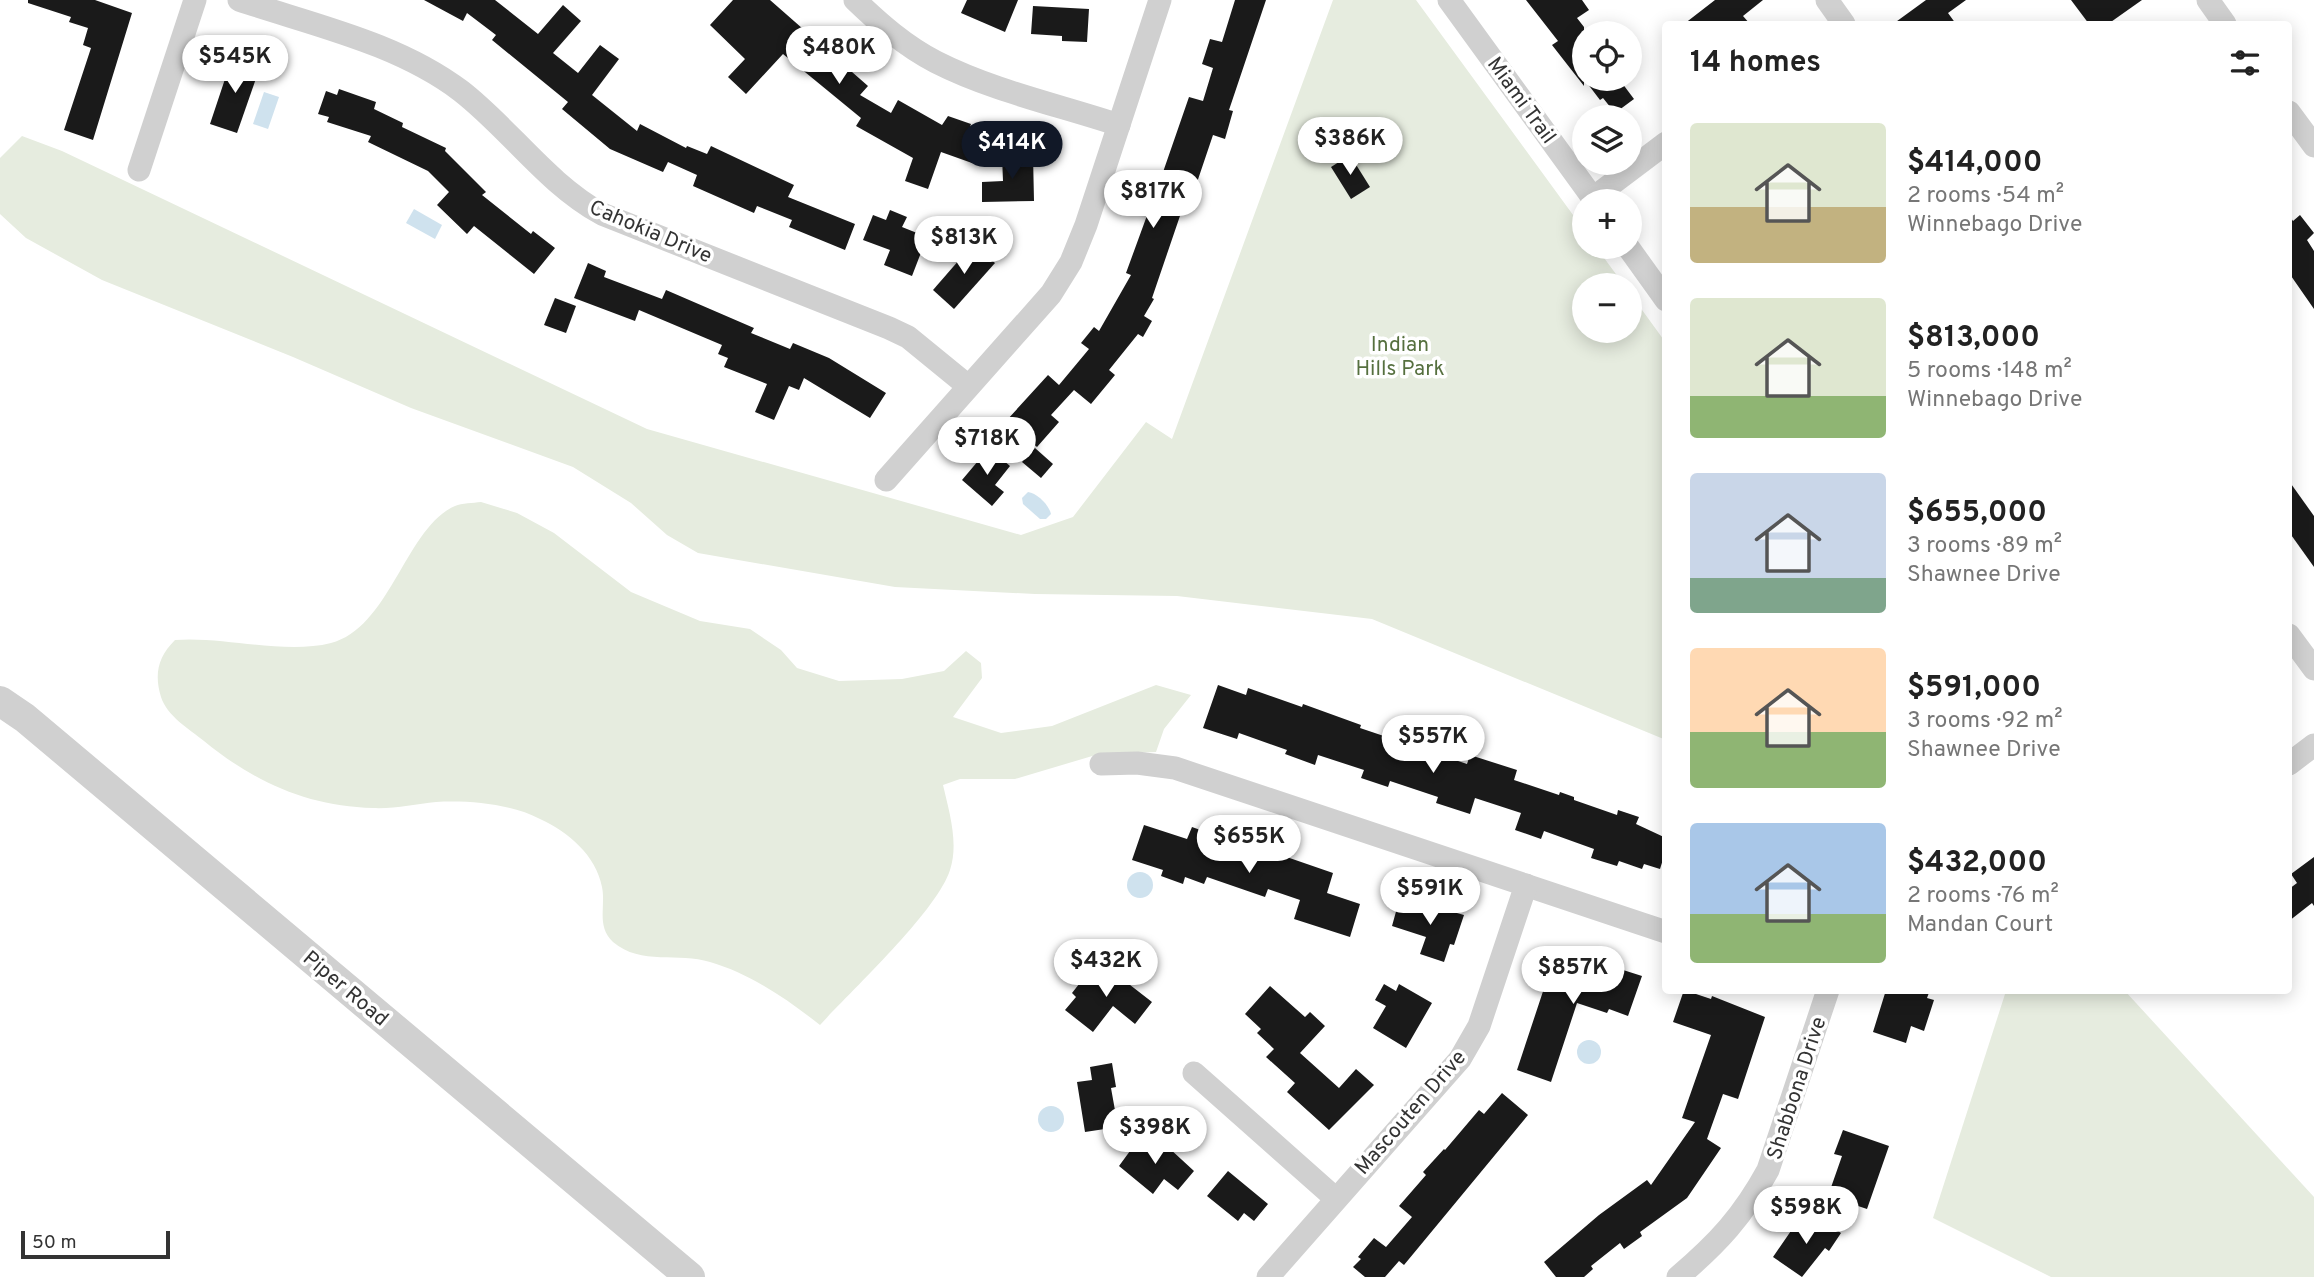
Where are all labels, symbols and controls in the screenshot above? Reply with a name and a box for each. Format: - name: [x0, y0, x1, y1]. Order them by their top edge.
- map controls: [1572, 21, 1642, 343]
- button: locate: [1572, 21, 1642, 91]
- pin: $480K: [790, 27, 888, 86]
- text: $480K: [802, 34, 876, 63]
- pin: $545K: [186, 36, 284, 95]
- text: $545K: [198, 43, 272, 72]
- icon: filters: [2226, 44, 2264, 82]
- text: 14 homes: [1690, 45, 1821, 82]
- street label: Miami Trail: [1480, 52, 1561, 150]
- button: layers: [1572, 105, 1642, 175]
- pin: $386K: [1301, 118, 1399, 177]
- pin: $414K: [963, 122, 1061, 181]
- text: $386K: [1314, 125, 1386, 154]
- text: $414K: [978, 129, 1046, 158]
- text: $414,000: [1907, 145, 2043, 182]
- icon: home: [1746, 151, 1830, 235]
- pin: $817K: [1104, 170, 1202, 230]
- text: $817K: [1120, 178, 1186, 207]
- text: 2 rooms · 54 m²: [1907, 182, 2064, 211]
- button: +: [1572, 189, 1642, 259]
- street label: Cahokia Drive: [585, 194, 716, 270]
- text: Winnebago Drive: [1907, 211, 2082, 240]
- pin: $813K: [915, 216, 1013, 276]
- text: $813K: [930, 224, 998, 253]
- button: −: [1572, 273, 1642, 343]
- text: $813,000: [1907, 320, 2040, 357]
- icon: home: [1746, 326, 1830, 410]
- park label: Indian Hills Park: [1355, 332, 1445, 383]
- text: 5 rooms · 148 m²: [1907, 357, 2072, 386]
- text: Winnebago Drive: [1907, 386, 2082, 415]
- pin: $718K: [938, 418, 1036, 477]
- text: $718K: [954, 425, 1020, 454]
- text: $655,000: [1907, 495, 2047, 532]
- icon: home: [1746, 501, 1830, 585]
- text: 3 rooms · 89 m²: [1907, 532, 2062, 561]
- text: Shawnee Drive: [1907, 561, 2061, 590]
- text: $591,000: [1907, 670, 2041, 707]
- icon: home: [1746, 676, 1830, 760]
- text: 3 rooms · 92 m²: [1907, 707, 2063, 736]
- pin: $557K: [1384, 716, 1482, 775]
- text: $557K: [1398, 723, 1468, 752]
- text: Shawnee Drive: [1907, 736, 2061, 765]
- pin: $655K: [1200, 816, 1298, 875]
- text: $655K: [1213, 823, 1285, 852]
- text: $432,000: [1907, 845, 2047, 882]
- icon: home: [1746, 851, 1830, 935]
- pin: $591K: [1381, 867, 1479, 927]
- text: $591K: [1396, 875, 1464, 904]
- text: 2 rooms · 76 m²: [1907, 882, 2059, 911]
- text: Mandan Court: [1907, 911, 2053, 940]
- pin: $432K: [1057, 940, 1155, 999]
- street label: Piper Road: [297, 945, 394, 1033]
- pin: $857K: [1524, 946, 1622, 1006]
- text: $432K: [1070, 947, 1142, 976]
- text: $857K: [1538, 954, 1609, 983]
- street label: Shabbona Drive: [1762, 1014, 1833, 1163]
- street label: Mascouten Drive: [1349, 1045, 1473, 1181]
- pin: $398K: [1106, 1106, 1204, 1166]
- text: $398K: [1119, 1114, 1191, 1143]
- pin: $598K: [1757, 1186, 1855, 1246]
- text: $598K: [1770, 1194, 1842, 1223]
- scale bar: [21, 1228, 170, 1260]
- text: 50 m: [32, 1231, 77, 1255]

